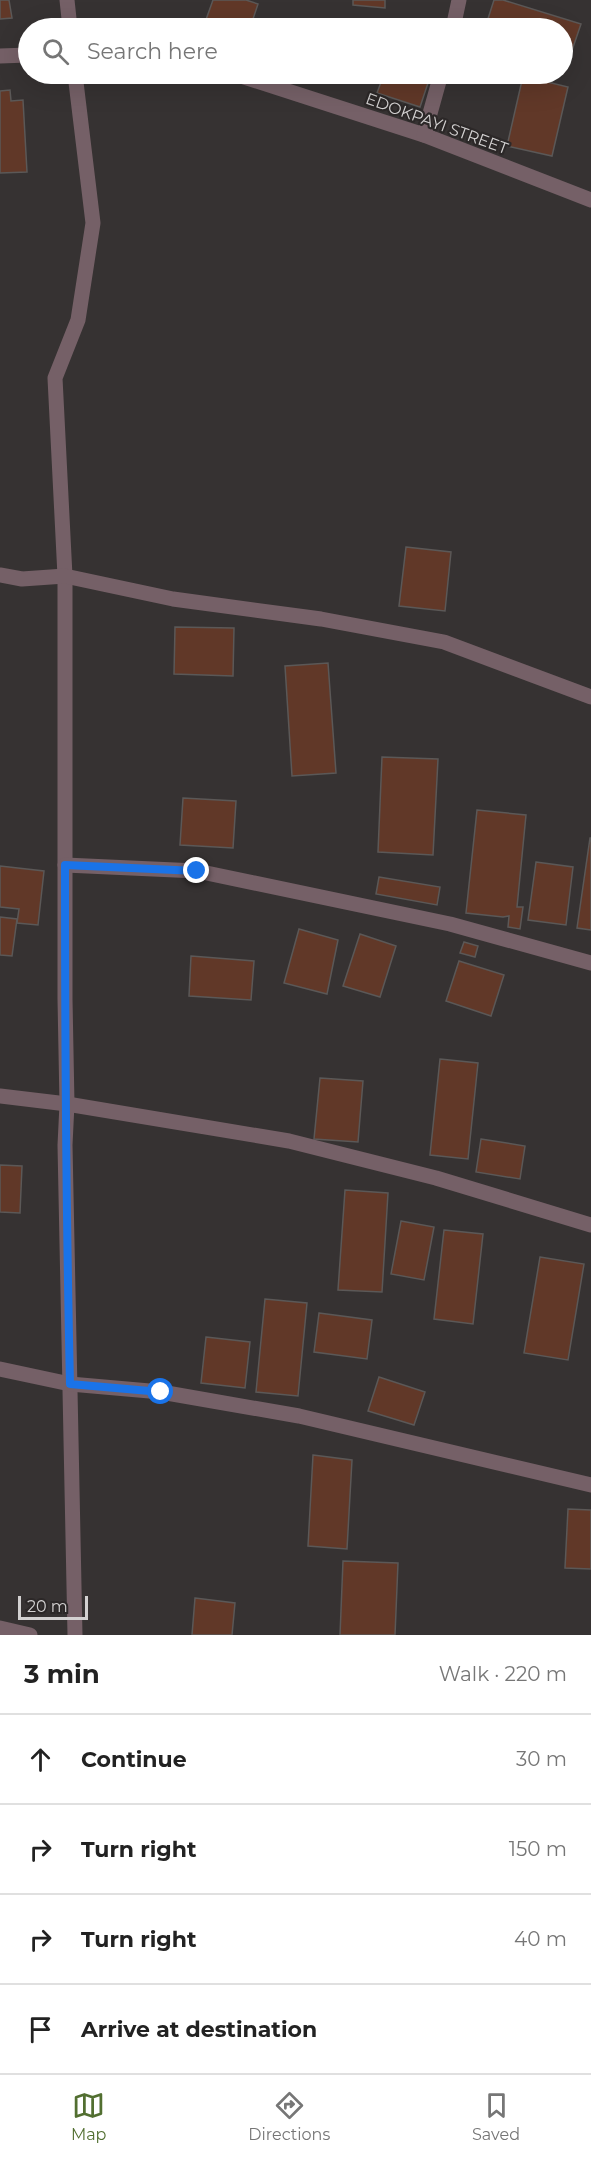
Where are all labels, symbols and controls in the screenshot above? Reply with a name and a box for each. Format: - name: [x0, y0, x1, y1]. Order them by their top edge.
- search box: [18, 18, 573, 84]
- icon: search: [39, 35, 72, 68]
- text: Search here: [87, 38, 218, 65]
- street label: EDOKPAYI STREET: [363, 89, 511, 158]
- route end: [183, 857, 209, 883]
- route start: [147, 1378, 173, 1404]
- scale bar: [18, 1593, 88, 1620]
- text: 20 m: [27, 1597, 68, 1616]
- text: 3 min: [24, 1658, 100, 1690]
- text: Walk · 220 m: [439, 1662, 567, 1686]
- icon: ahead: [24, 1743, 57, 1776]
- text: Continue: [81, 1746, 187, 1773]
- text: 30 m: [516, 1747, 567, 1771]
- icon: right: [24, 1833, 57, 1866]
- text: Turn right: [81, 1836, 196, 1863]
- text: 150 m: [509, 1837, 567, 1861]
- icon: right: [24, 1923, 57, 1956]
- text: Turn right: [81, 1926, 196, 1953]
- text: 40 m: [514, 1927, 567, 1951]
- icon: arrive: [24, 2013, 57, 2046]
- text: Arrive at destination: [81, 2016, 317, 2043]
- tab: Map: [71, 2089, 106, 2144]
- tab: Directions: [248, 2089, 330, 2144]
- tab: Saved: [472, 2089, 520, 2144]

